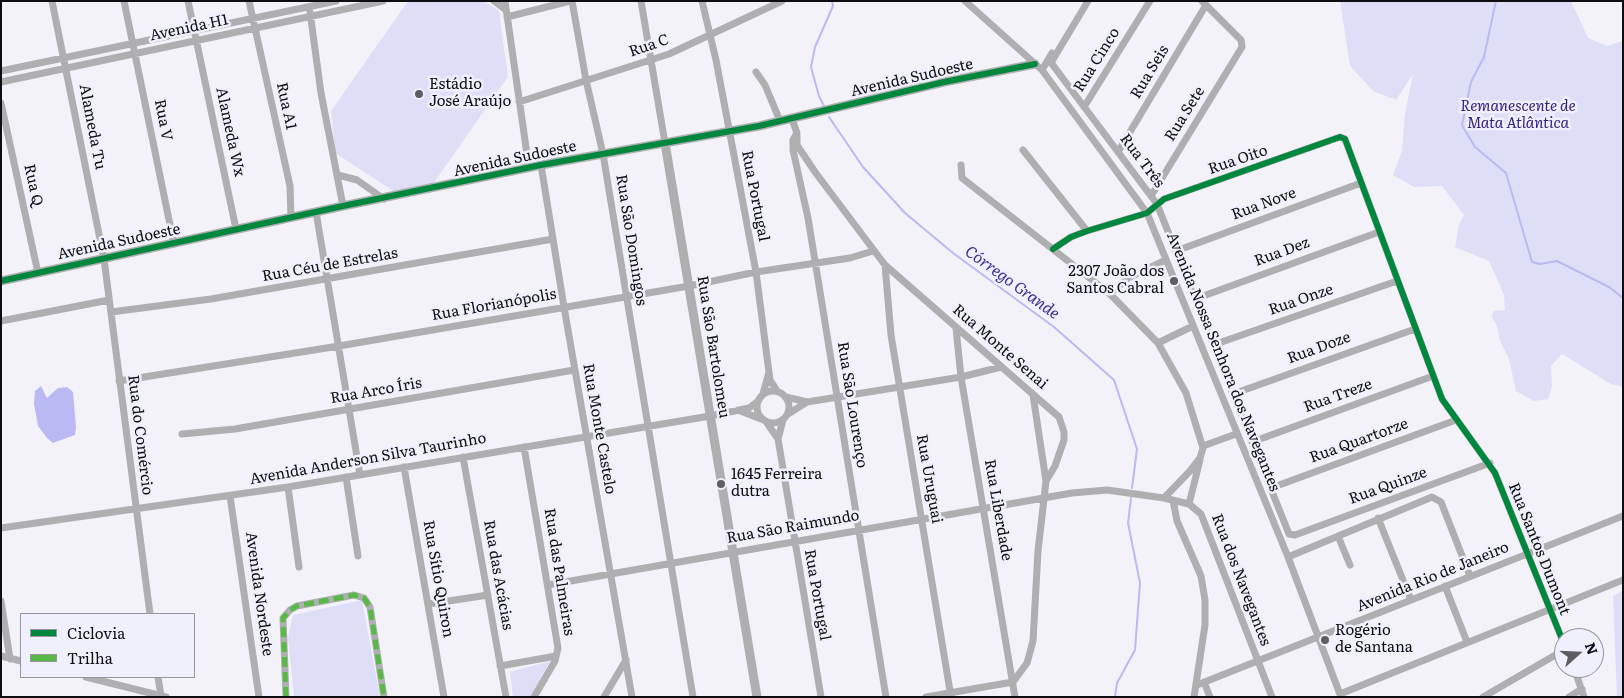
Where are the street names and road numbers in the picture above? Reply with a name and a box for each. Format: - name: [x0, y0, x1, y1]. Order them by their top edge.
- street label: Avenida H1: [148, 11, 230, 45]
- street label: Rua Cinco: [1070, 25, 1124, 95]
- street label: Rua C: [627, 31, 671, 61]
- street label: Rua Seis: [1127, 42, 1173, 102]
- street label: Avenida Sudoeste: [849, 55, 975, 101]
- street label: Rua A1: [272, 81, 300, 131]
- street label: Alameda Tu: [75, 83, 109, 171]
- street label: Rua Sete: [1161, 83, 1209, 145]
- street label: Alameda Wx: [212, 86, 248, 178]
- street label: Rua V: [150, 98, 176, 142]
- street label: Rua Três: [1116, 131, 1168, 191]
- street label: Avenida Sudoeste: [452, 137, 578, 181]
- street label: Rua Oito: [1206, 141, 1270, 179]
- street label: Rua Portugal: [737, 149, 773, 243]
- street label: Rua Q: [20, 162, 46, 208]
- street label: Rua São Domingos: [612, 173, 650, 307]
- street label: Rua Nove: [1229, 184, 1299, 224]
- street label: Avenida Sudoeste: [56, 220, 182, 264]
- street label: Avenida Nossa Senhora dos Navegantes: [1163, 230, 1283, 494]
- street label: Rua Dez: [1252, 234, 1312, 270]
- street label: Rua Céu de Estrelas: [261, 244, 399, 286]
- street label: Rua São Bartolomeu: [693, 274, 733, 420]
- street label: Rua Onze: [1266, 281, 1336, 319]
- street label: Rua Florianópolis: [430, 285, 558, 325]
- street label: Rua Monte Senai: [949, 301, 1051, 393]
- street label: Rua Doze: [1285, 328, 1353, 368]
- street label: Rua São Lourenço: [833, 340, 871, 470]
- street label: Rua Monte Castelo: [579, 362, 619, 496]
- street label: Rua do Comércio: [124, 374, 156, 496]
- street label: Rua Arco Íris: [329, 374, 423, 408]
- street label: Rua Treze: [1301, 375, 1375, 417]
- street label: Rua Quartorze: [1307, 415, 1411, 467]
- street label: Avenida Anderson Silva Taurinho: [248, 429, 488, 489]
- street label: Rua Uruguai: [912, 433, 946, 525]
- street label: Rua Liberdade: [980, 458, 1016, 562]
- street label: Rua Quinze: [1347, 464, 1429, 508]
- street label: Rua Santos Dumont: [1504, 480, 1574, 618]
- street label: Rua São Raimundo: [725, 506, 861, 548]
- street label: Rua das Palmeiras: [540, 507, 578, 637]
- street label: Rua dos Navegantes: [1208, 512, 1274, 648]
- street label: Rua Sítio Quiron: [419, 519, 457, 639]
- street label: Rua das Acácias: [479, 519, 517, 631]
- street label: Avenida Nordeste: [241, 531, 277, 657]
- street label: Avenida Rio de Janeiro: [1354, 538, 1512, 616]
- street label: Rua Portugal: [800, 548, 834, 642]

